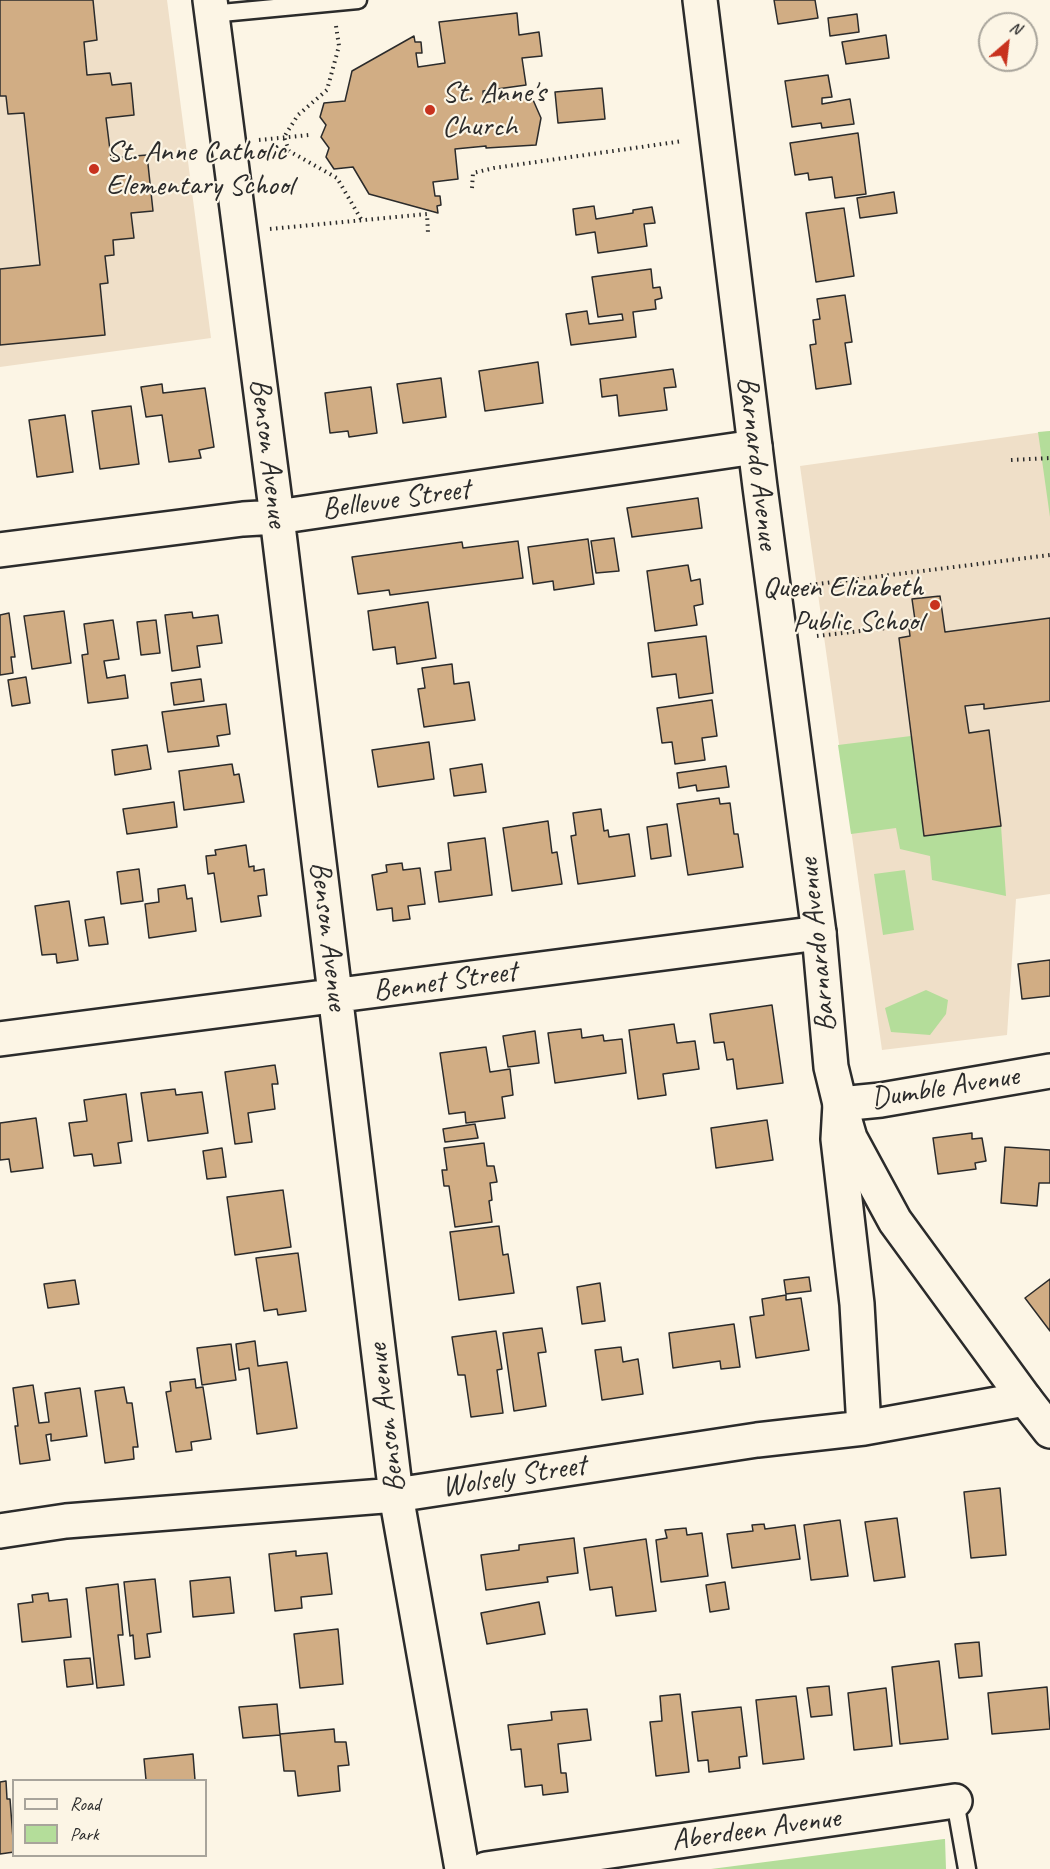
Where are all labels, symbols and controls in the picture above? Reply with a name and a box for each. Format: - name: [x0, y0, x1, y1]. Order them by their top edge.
- north arrow: [978, 12, 1038, 72]
- text: N: [1006, 17, 1025, 39]
- place label: St. Anne's Church: [442, 75, 546, 146]
- marker: St. Anne's Church: [423, 103, 437, 117]
- place label: St. Anne Catholic Elementary School: [106, 134, 293, 204]
- marker: St. Anne Catholic Elementary School: [87, 162, 101, 176]
- street label: Barnardo Avenue: [729, 374, 785, 552]
- street label: Benson Avenue: [241, 377, 295, 529]
- street label: Bellevue Street: [320, 472, 472, 528]
- place label: Queen Elizabeth Public School: [762, 570, 923, 640]
- marker: Queen Elizabeth Public School: [928, 598, 942, 612]
- street label: Barnardo Avenue: [791, 856, 845, 1034]
- street label: Benson Avenue: [301, 860, 355, 1012]
- street label: Bennet Street: [371, 954, 519, 1010]
- street label: Dumble Avenue: [868, 1059, 1022, 1117]
- street label: Benson Avenue: [360, 1342, 414, 1494]
- street label: Wolsely Street: [440, 1448, 588, 1506]
- legend: [12, 1779, 207, 1857]
- text: Road: [70, 1793, 100, 1815]
- street label: Aberdeen Avenue: [669, 1800, 843, 1860]
- text: Park: [70, 1823, 99, 1845]

